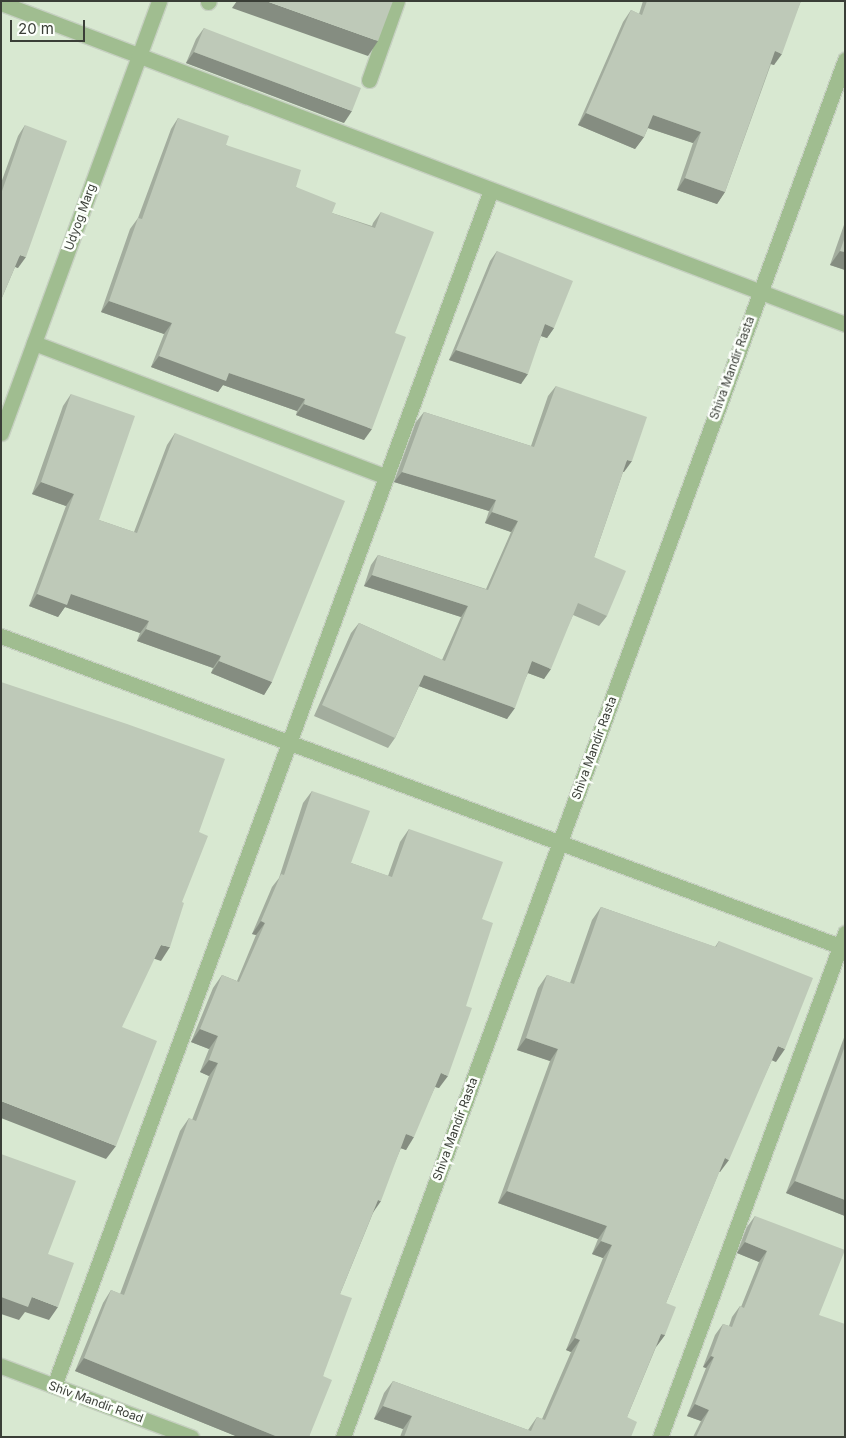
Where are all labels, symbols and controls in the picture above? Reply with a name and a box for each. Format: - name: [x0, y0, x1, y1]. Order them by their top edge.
- scale bar: [12, 10, 88, 42]
- text: 20 m: [18, 19, 54, 38]
- street label: Udyog Marg: [61, 182, 99, 252]
- street label: Shiva Mandir Rasta: [707, 314, 757, 422]
- street label: Shiva Mandir Rasta: [569, 694, 619, 802]
- street label: Shiva Mandir Rasta: [430, 1075, 480, 1183]
- street label: Shiv Mandir Road: [47, 1378, 145, 1426]

